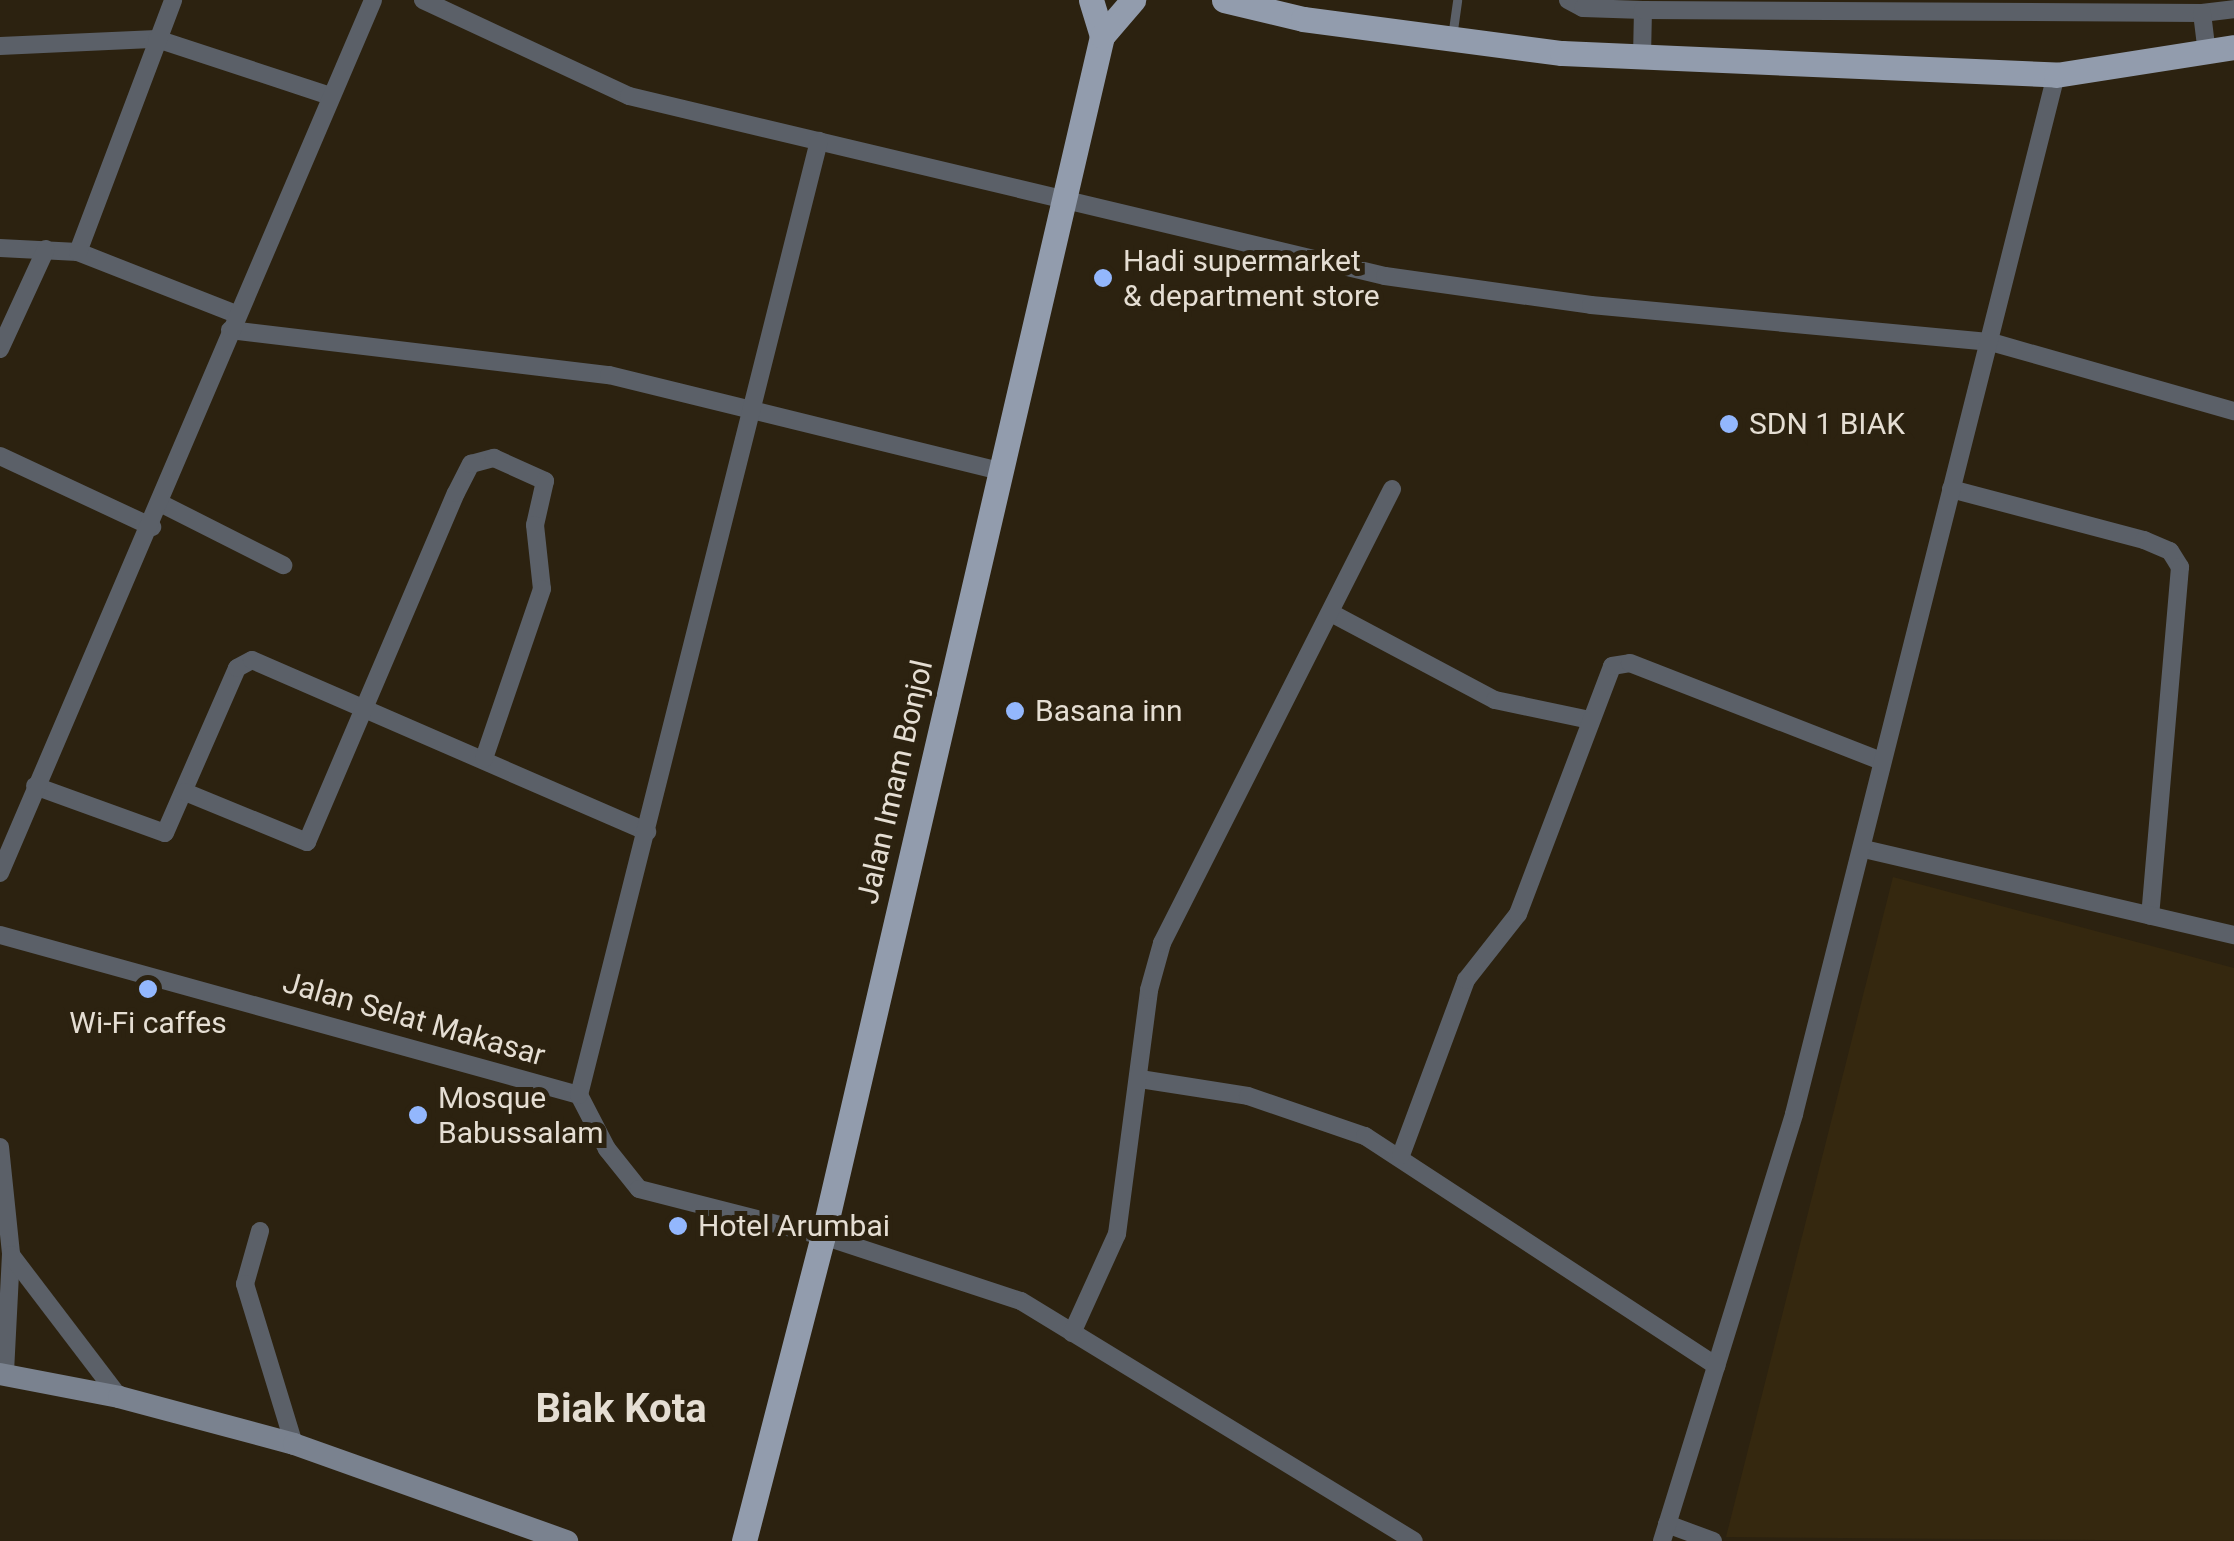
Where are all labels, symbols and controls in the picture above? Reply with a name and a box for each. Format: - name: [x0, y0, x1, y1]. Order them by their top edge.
- place label: Hadi supermarket & department store: [1123, 243, 1380, 314]
- marker: Hadi supermarket & department store: [1092, 267, 1114, 289]
- place label: SDN 1 BIAK: [1749, 406, 1905, 442]
- marker: SDN 1 BIAK: [1718, 413, 1740, 435]
- street label: Jalan Imam Bonjol: [849, 657, 941, 907]
- place label: Basana inn: [1035, 693, 1183, 729]
- marker: Basana inn: [1004, 700, 1026, 722]
- street label: Jalan Selat Makasar: [279, 964, 549, 1074]
- marker: Wi-Fi caffes: [137, 978, 159, 1000]
- place label: Wi-Fi caffes: [69, 1005, 227, 1041]
- place label: Mosque Babussalam: [438, 1080, 604, 1150]
- marker: Mosque Babussalam: [407, 1104, 429, 1126]
- place label: Hotel Arumbai: [698, 1208, 890, 1244]
- marker: Hotel Arumbai: [667, 1215, 689, 1237]
- district label: Biak Kota: [535, 1385, 707, 1433]

